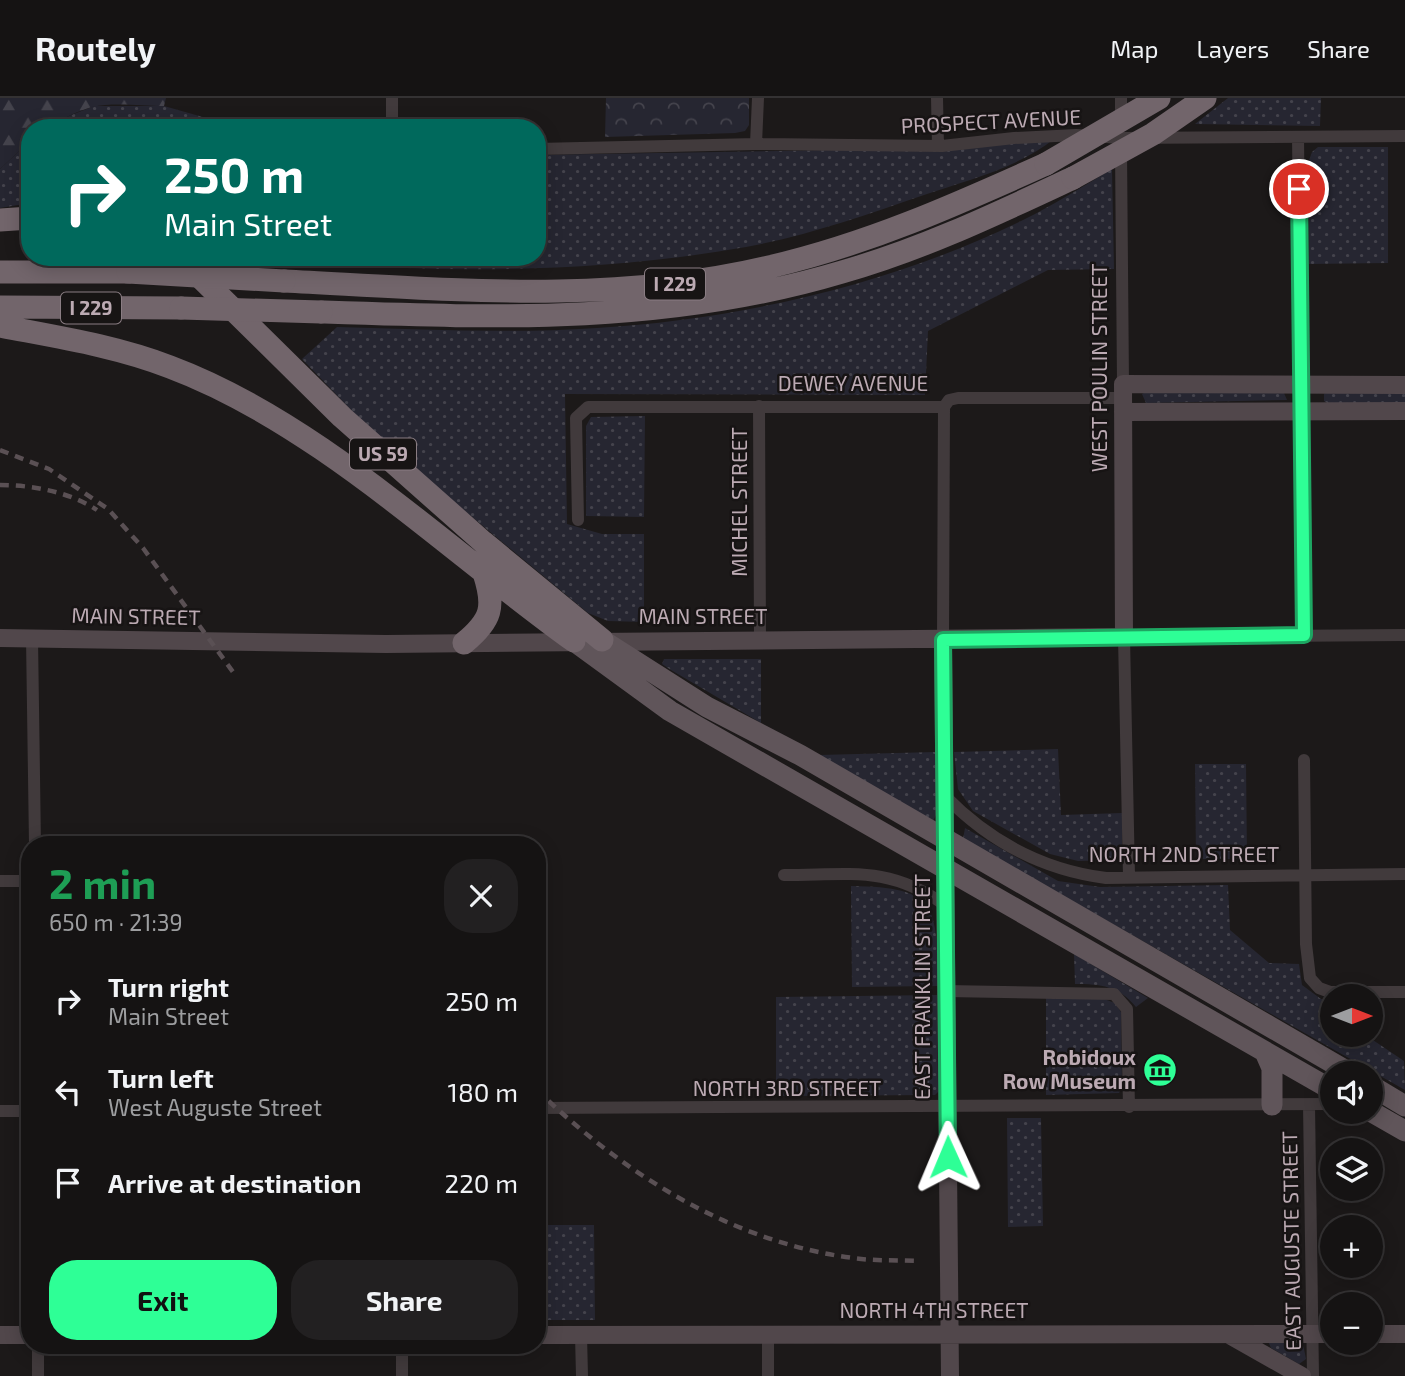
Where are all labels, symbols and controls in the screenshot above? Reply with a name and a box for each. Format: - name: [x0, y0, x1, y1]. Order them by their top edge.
- text: Routely: [35, 28, 156, 68]
- text: Map: [1110, 34, 1158, 63]
- text: Layers: [1196, 34, 1269, 63]
- text: Share: [1307, 34, 1370, 63]
- street label: PROSPECT AVENUE: [900, 103, 1082, 138]
- text: 250 m: [164, 144, 304, 203]
- icon: right: [49, 147, 140, 238]
- pin: [1269, 159, 1329, 219]
- icon: arrive: [1280, 170, 1318, 208]
- text: Main Street: [164, 204, 332, 242]
- street label: WEST POULIN STREET: [1086, 264, 1111, 472]
- road number: I 229: [645, 268, 705, 300]
- road number: I 229: [61, 292, 121, 324]
- street label: DEWEY AVENUE: [778, 370, 928, 395]
- street label: MICHEL STREET: [726, 427, 751, 577]
- road number: US 59: [350, 438, 416, 470]
- street label: MAIN STREET: [71, 602, 201, 629]
- street label: MAIN STREET: [638, 603, 768, 628]
- street label: NORTH 2ND STREET: [1089, 841, 1279, 866]
- text: 2 min: [49, 857, 156, 907]
- button: close: [444, 859, 518, 933]
- street label: EAST FRANKLIN STREET: [909, 874, 934, 1100]
- text: 650 m · 21:39: [49, 908, 183, 936]
- text: Turn right: [108, 971, 229, 1002]
- icon: right: [49, 982, 87, 1020]
- north arrow: [1320, 984, 1382, 1046]
- map controls: [1320, 984, 1383, 1355]
- text: 250 m: [445, 985, 518, 1016]
- text: Main Street: [108, 1002, 229, 1030]
- place label: Robidoux Row Museum: [1003, 1044, 1136, 1093]
- museum icon: Robidoux Row Museum: [1141, 1051, 1179, 1089]
- button: sound: [1320, 1061, 1383, 1124]
- text: Turn left: [108, 1062, 214, 1093]
- icon: left: [49, 1073, 87, 1111]
- street label: NORTH 3RD STREET: [693, 1075, 881, 1100]
- text: 180 m: [448, 1076, 518, 1107]
- text: West Auguste Street: [108, 1093, 322, 1121]
- position arrow: [911, 1120, 985, 1194]
- street label: EAST AUGUSTE STREET: [1276, 1131, 1305, 1351]
- button: layers: [1320, 1138, 1383, 1201]
- icon: arrive: [49, 1164, 87, 1202]
- text: Arrive at destination: [108, 1167, 361, 1198]
- text: 220 m: [445, 1167, 518, 1198]
- button: +: [1320, 1215, 1383, 1278]
- button: Exit: [49, 1260, 277, 1340]
- button: Share: [291, 1260, 518, 1340]
- button: −: [1320, 1292, 1383, 1355]
- street label: NORTH 4TH STREET: [840, 1297, 1028, 1322]

